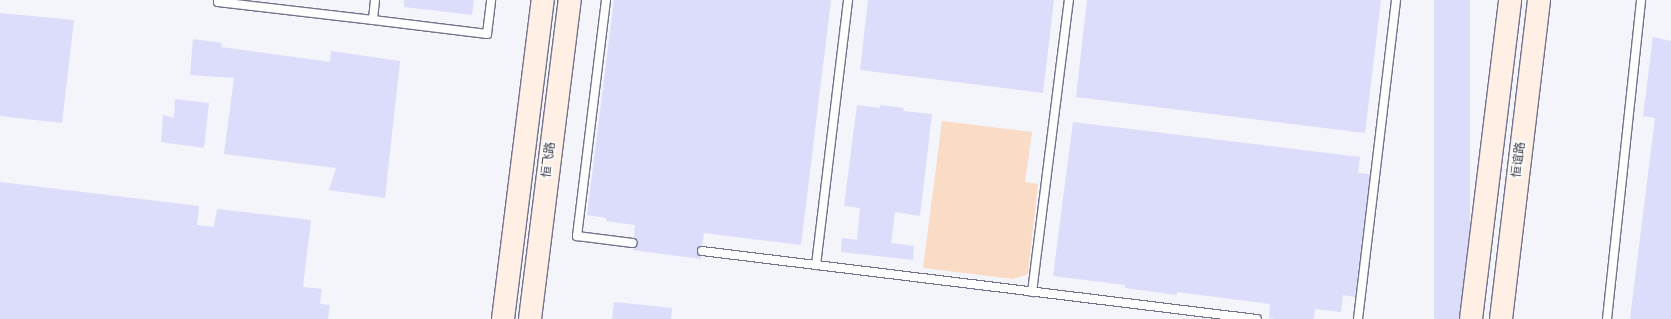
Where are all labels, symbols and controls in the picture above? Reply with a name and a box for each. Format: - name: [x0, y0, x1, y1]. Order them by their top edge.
- street label: 恒飞路: [541, 141, 559, 179]
- street label: 恒谊路: [1511, 141, 1529, 179]

